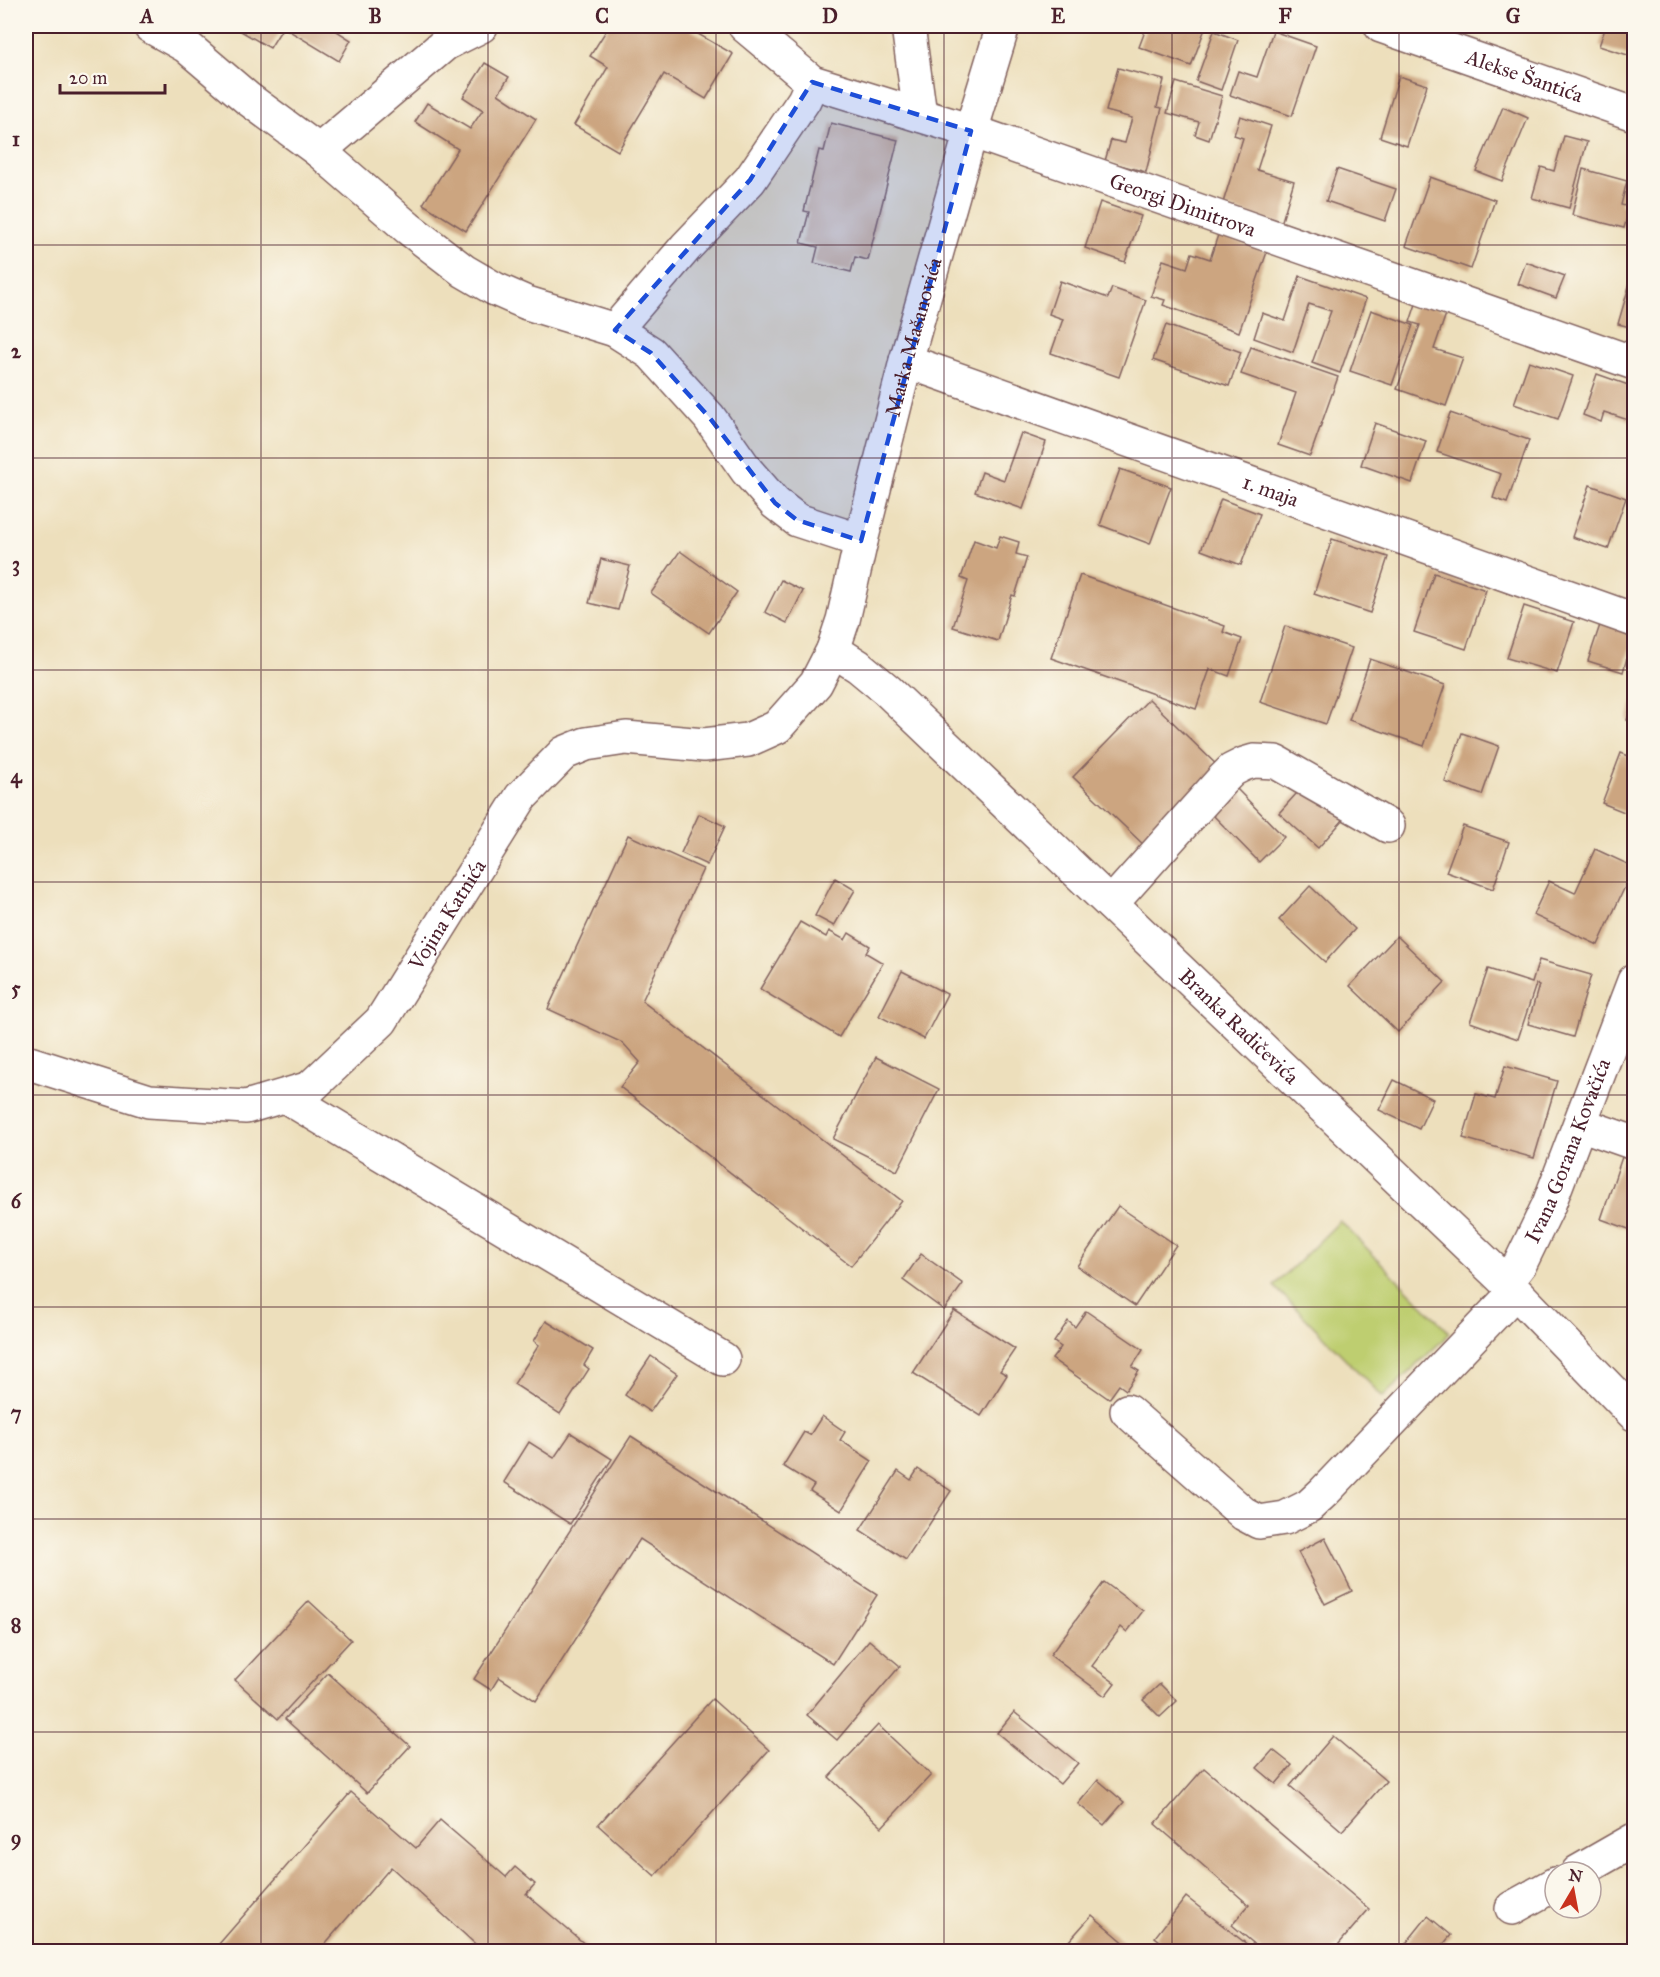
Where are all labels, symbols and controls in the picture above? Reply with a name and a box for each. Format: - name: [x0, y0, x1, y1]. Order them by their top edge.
- text: A: [138, 4, 154, 28]
- text: B: [368, 4, 382, 28]
- text: C: [595, 4, 609, 28]
- text: D: [822, 4, 838, 28]
- text: E: [1051, 4, 1066, 28]
- text: F: [1278, 4, 1292, 28]
- text: G: [1506, 4, 1521, 28]
- street label: Alekse Šantića: [1462, 43, 1587, 108]
- scale bar: [60, 57, 165, 95]
- text: 20 m: [69, 67, 107, 89]
- text: 1: [12, 127, 20, 151]
- street label: Georgi Dimitrova: [1106, 168, 1259, 243]
- street label: Marka Mašanovića: [880, 254, 948, 419]
- text: 2: [11, 339, 22, 363]
- street label: 1. maja: [1239, 469, 1302, 513]
- text: 3: [12, 552, 20, 577]
- text: 4: [10, 764, 22, 789]
- street label: Vojina Katnića: [403, 854, 492, 976]
- street label: Branka Radičevića: [1173, 963, 1304, 1090]
- text: 5: [11, 976, 21, 1000]
- street label: Ivana Gorana Kovačića: [1519, 1055, 1616, 1247]
- text: 6: [11, 1189, 23, 1213]
- text: 7: [11, 1401, 22, 1425]
- text: 8: [11, 1613, 21, 1637]
- text: 9: [11, 1826, 21, 1851]
- north arrow: [1543, 1860, 1603, 1920]
- text: N: [1567, 1865, 1584, 1886]

